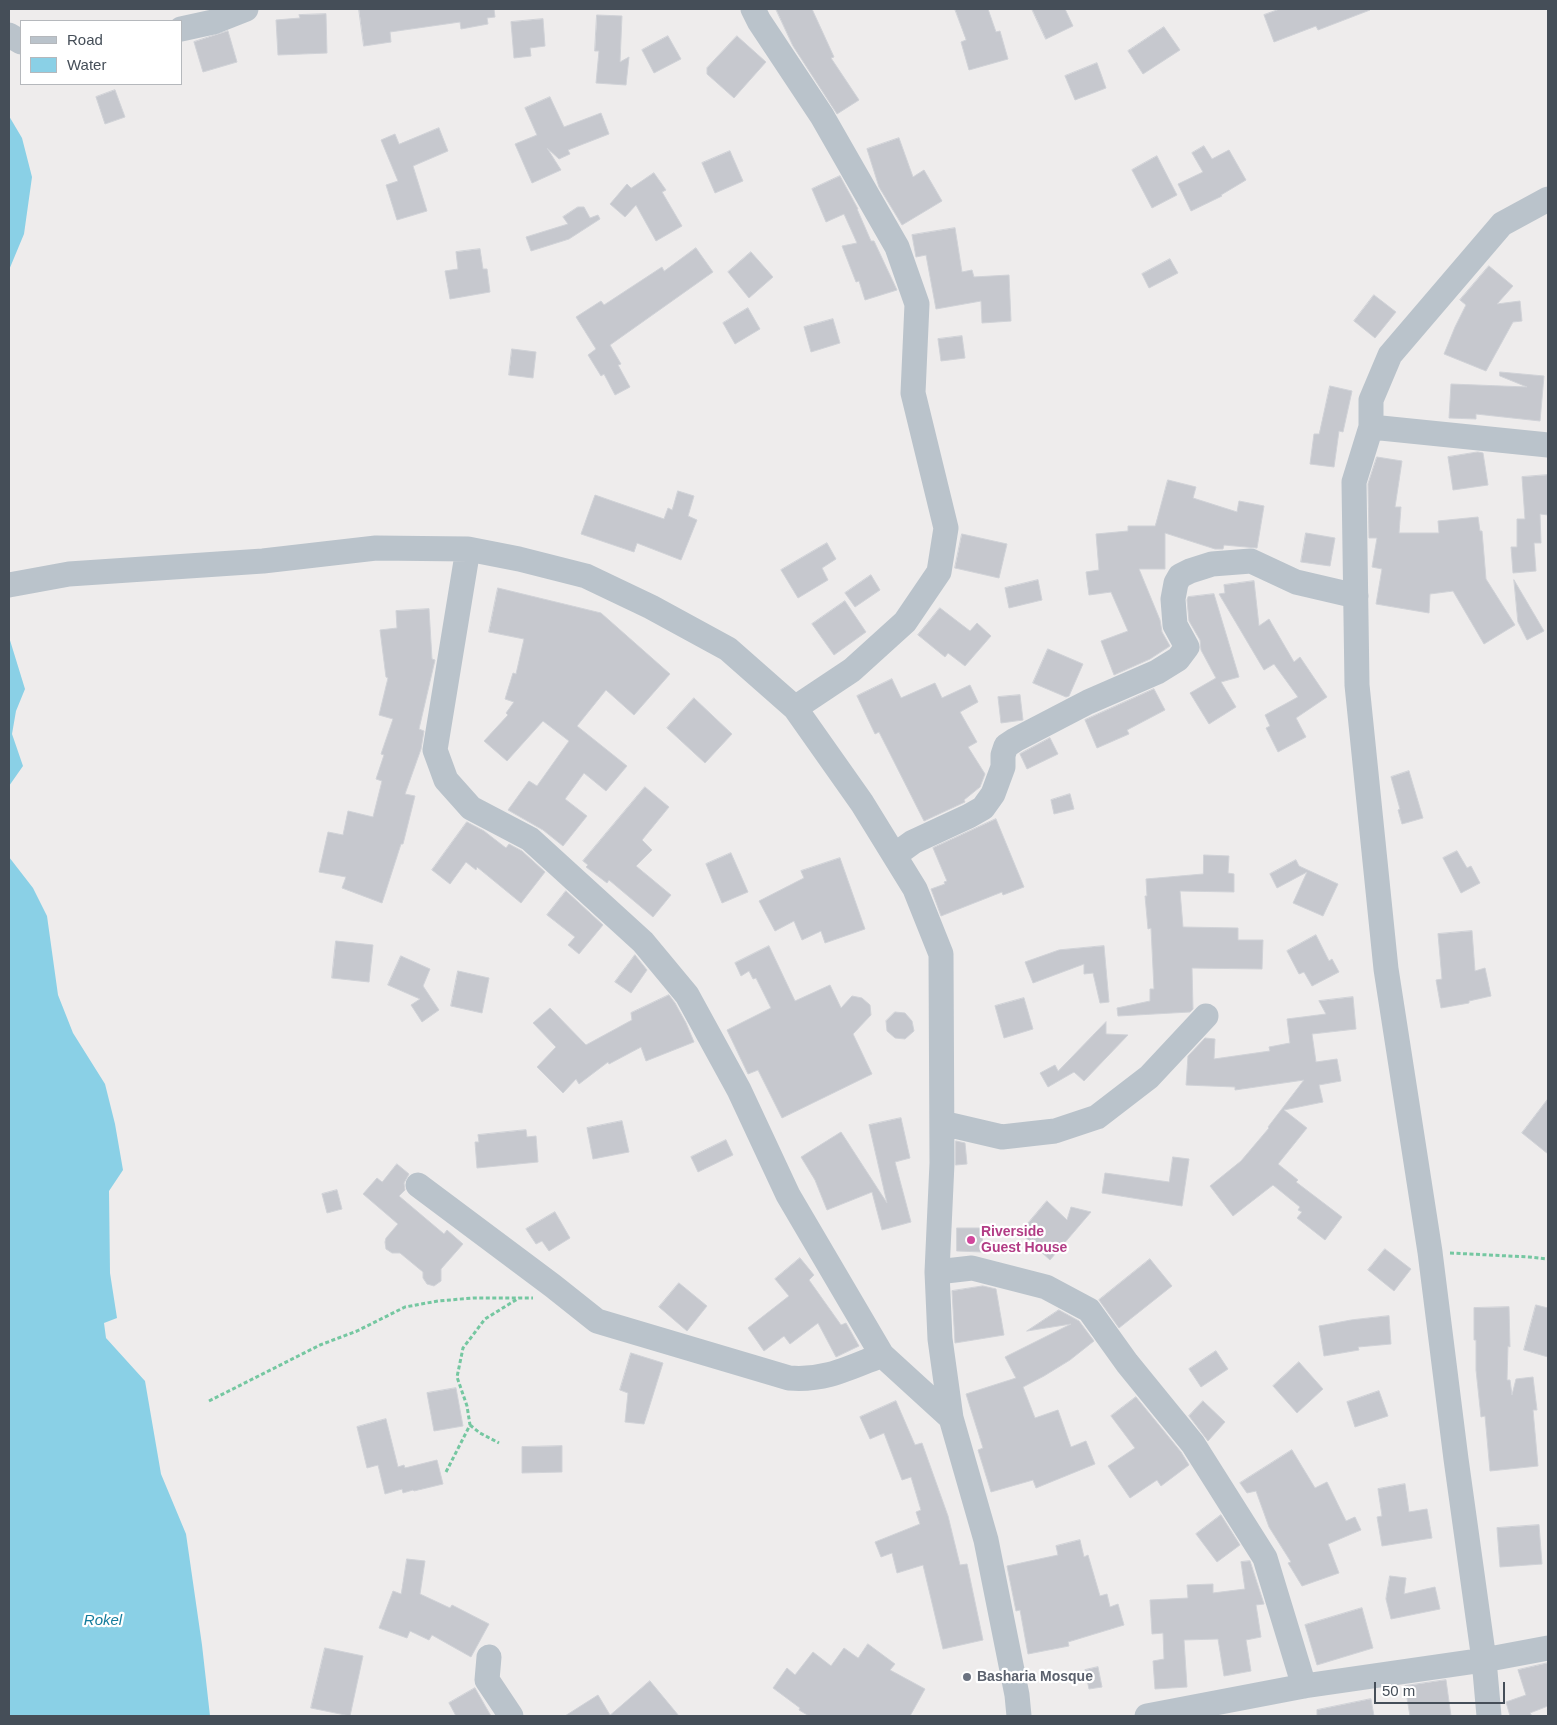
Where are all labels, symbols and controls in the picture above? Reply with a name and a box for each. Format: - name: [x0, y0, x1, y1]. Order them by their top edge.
- legend: [20, 20, 182, 85]
- text: Road: [67, 31, 103, 48]
- text: Water: [67, 56, 106, 73]
- place label: Riverside Guest House: [981, 1224, 1067, 1256]
- marker: Riverside Guest House: [965, 1234, 977, 1246]
- water label: Rokel: [84, 1612, 122, 1630]
- place label: Basharia Mosque: [977, 1669, 1093, 1685]
- marker: Basharia Mosque: [961, 1671, 973, 1683]
- scale bar: [1377, 1672, 1508, 1704]
- text: 50 m: [1382, 1682, 1415, 1699]

